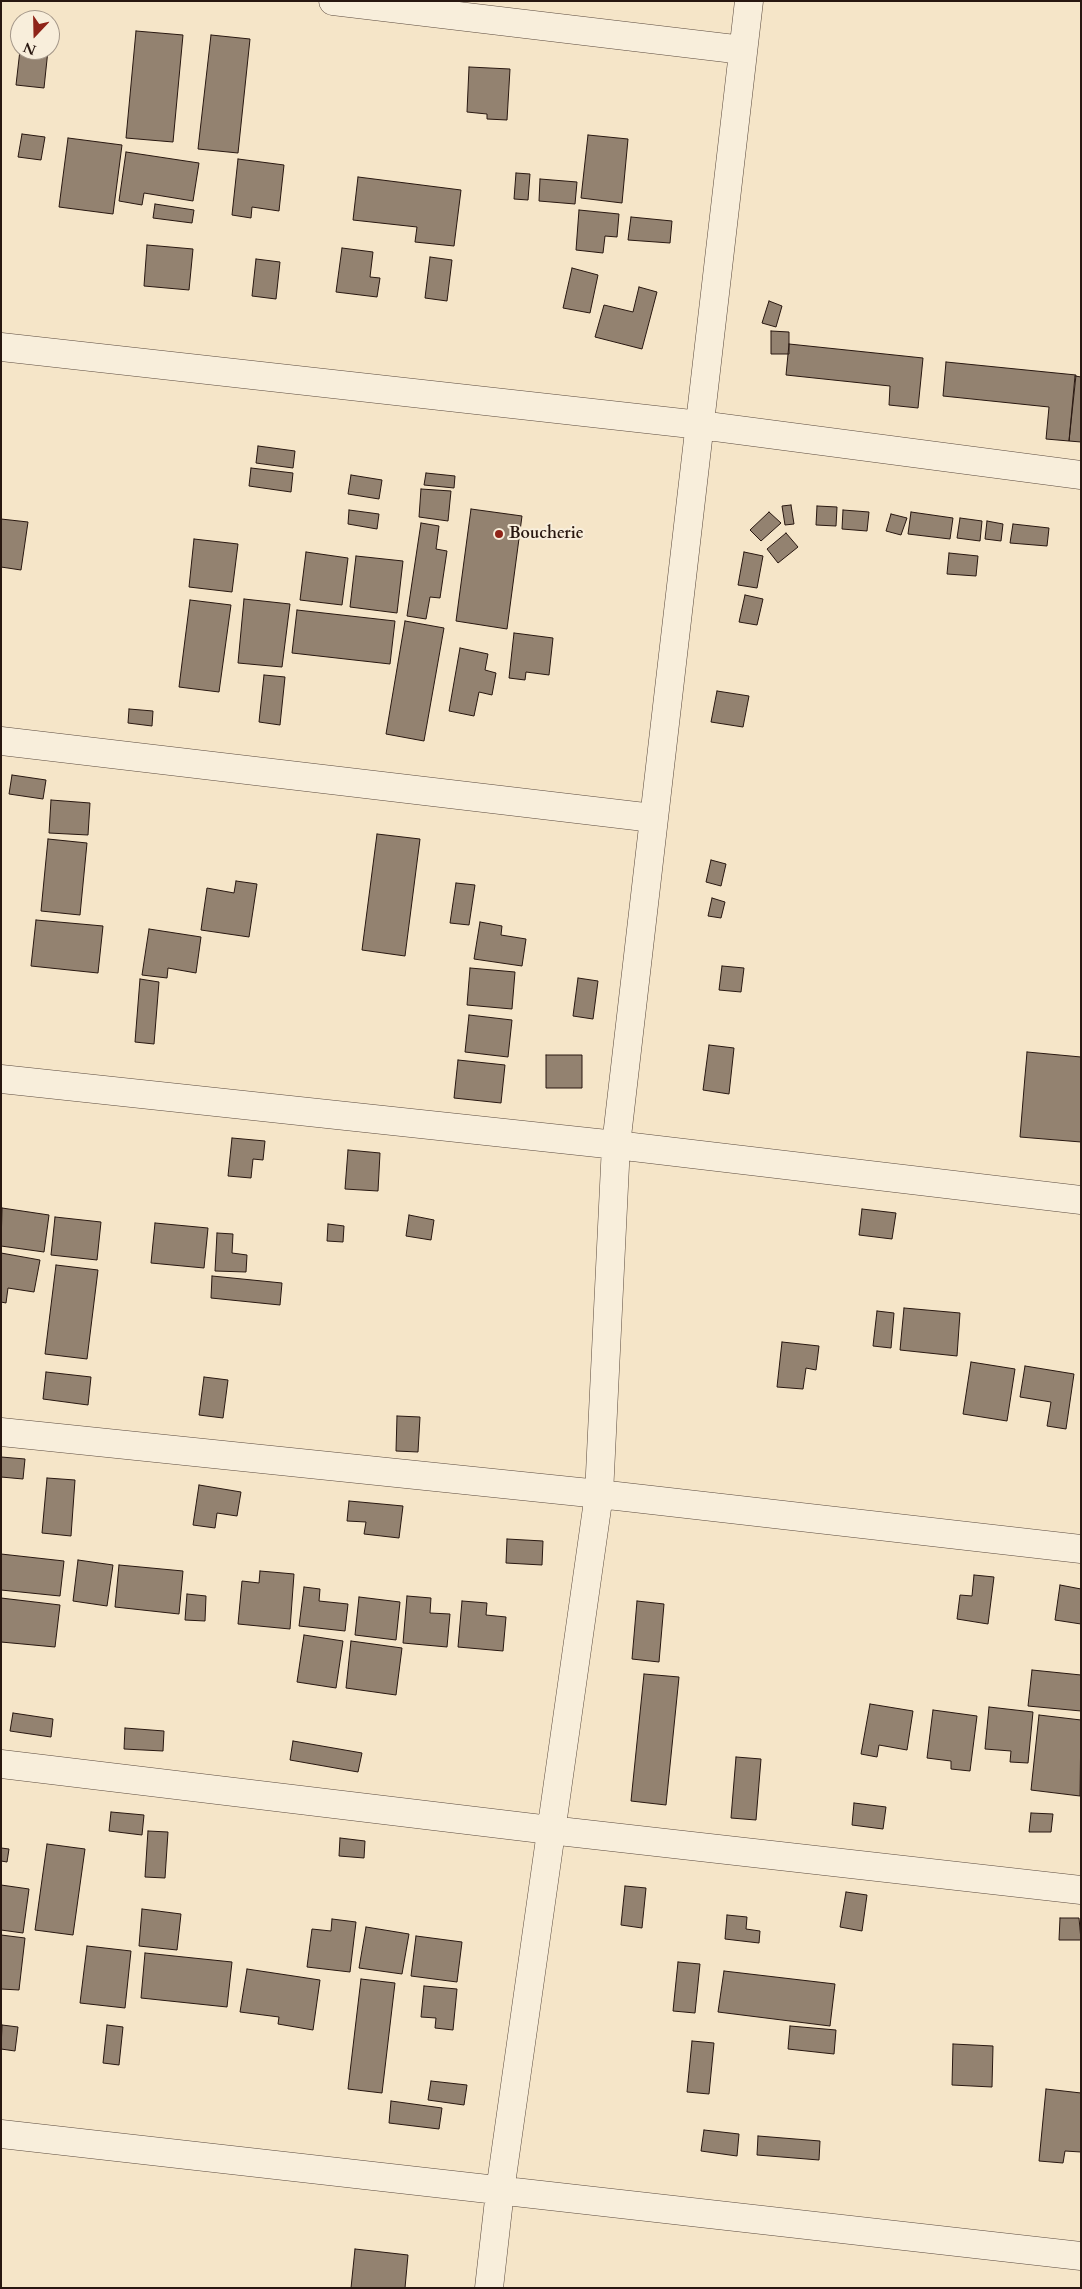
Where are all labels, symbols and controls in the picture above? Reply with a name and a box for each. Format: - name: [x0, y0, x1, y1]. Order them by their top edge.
- north arrow: [10, 10, 60, 60]
- text: N: [21, 37, 39, 60]
- place label: Boucherie: [509, 524, 584, 544]
- marker: Boucherie: [493, 528, 505, 540]

